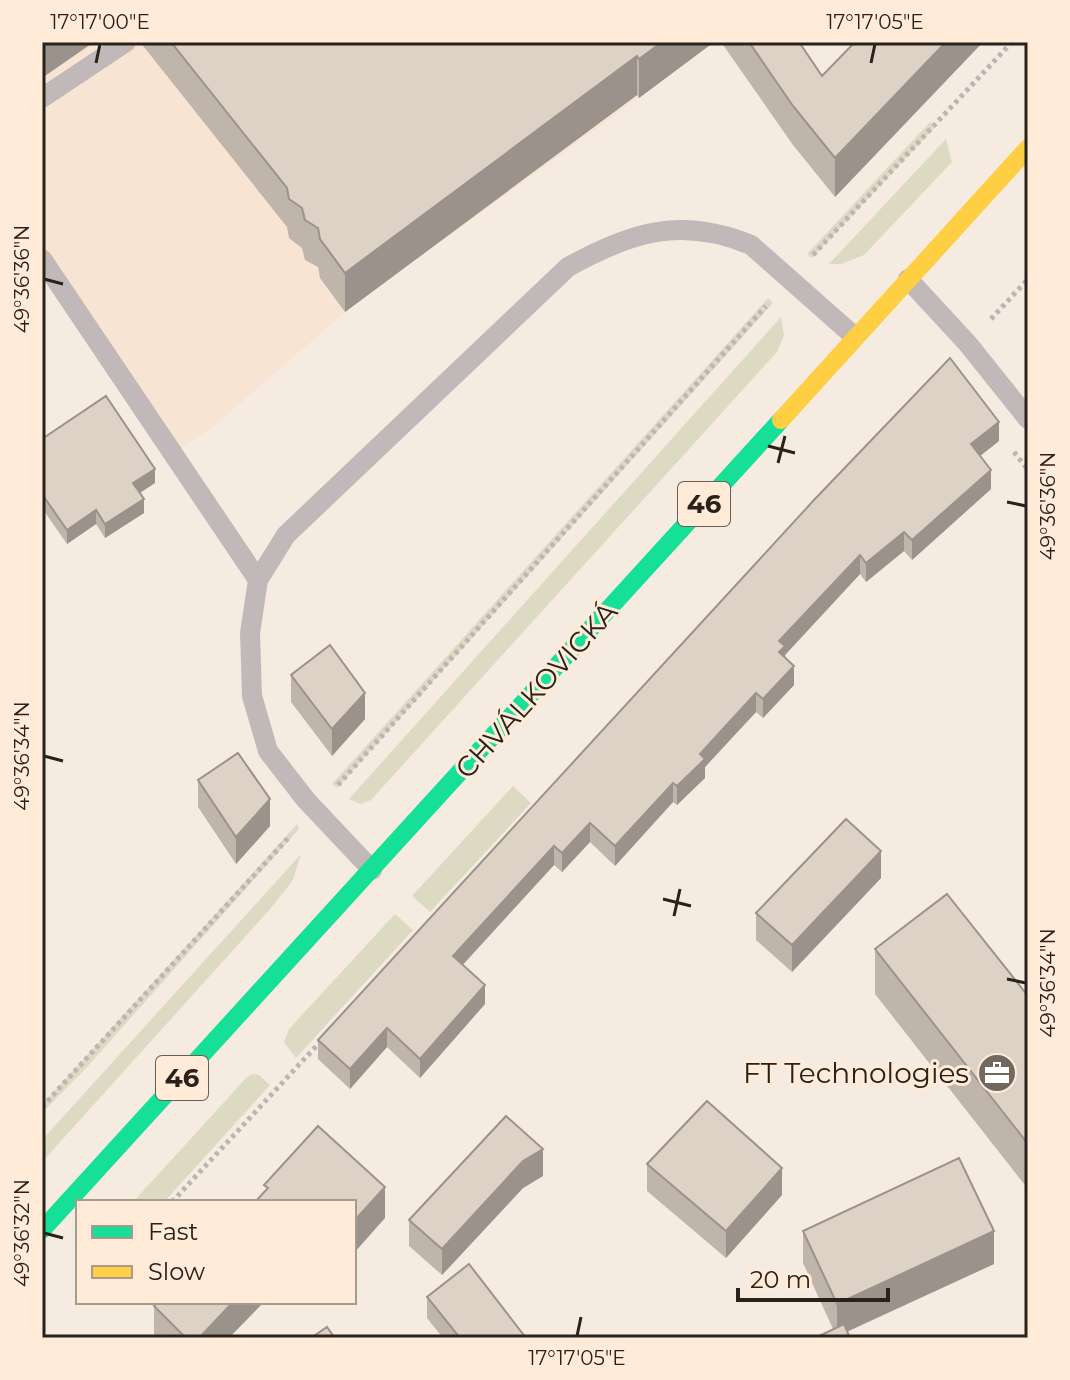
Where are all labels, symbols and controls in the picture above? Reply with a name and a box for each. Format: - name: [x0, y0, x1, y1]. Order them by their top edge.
- text: 17°17'00"E: [50, 10, 150, 34]
- text: 17°17'05"E: [826, 10, 924, 34]
- text: 49°36'36"N: [10, 225, 34, 333]
- text: 49°36'36"N: [1036, 452, 1060, 560]
- road number: 46: [678, 482, 730, 526]
- street label: CHVÁLKOVICKÁ: [448, 594, 625, 785]
- text: 49°36'34"N: [10, 701, 34, 811]
- text: 49°36'34"N: [1036, 928, 1060, 1038]
- office icon: FT Technologies: [976, 1052, 1018, 1094]
- road number: 46: [156, 1056, 208, 1100]
- place label: FT Technologies: [743, 1056, 969, 1090]
- text: 49°36'32"N: [10, 1179, 34, 1287]
- legend: [76, 1200, 356, 1304]
- text: Fast: [148, 1217, 199, 1246]
- scale bar: [738, 1252, 888, 1302]
- text: Slow: [148, 1257, 205, 1286]
- text: 20 m: [750, 1265, 811, 1294]
- text: 17°17'05"E: [528, 1346, 626, 1370]

